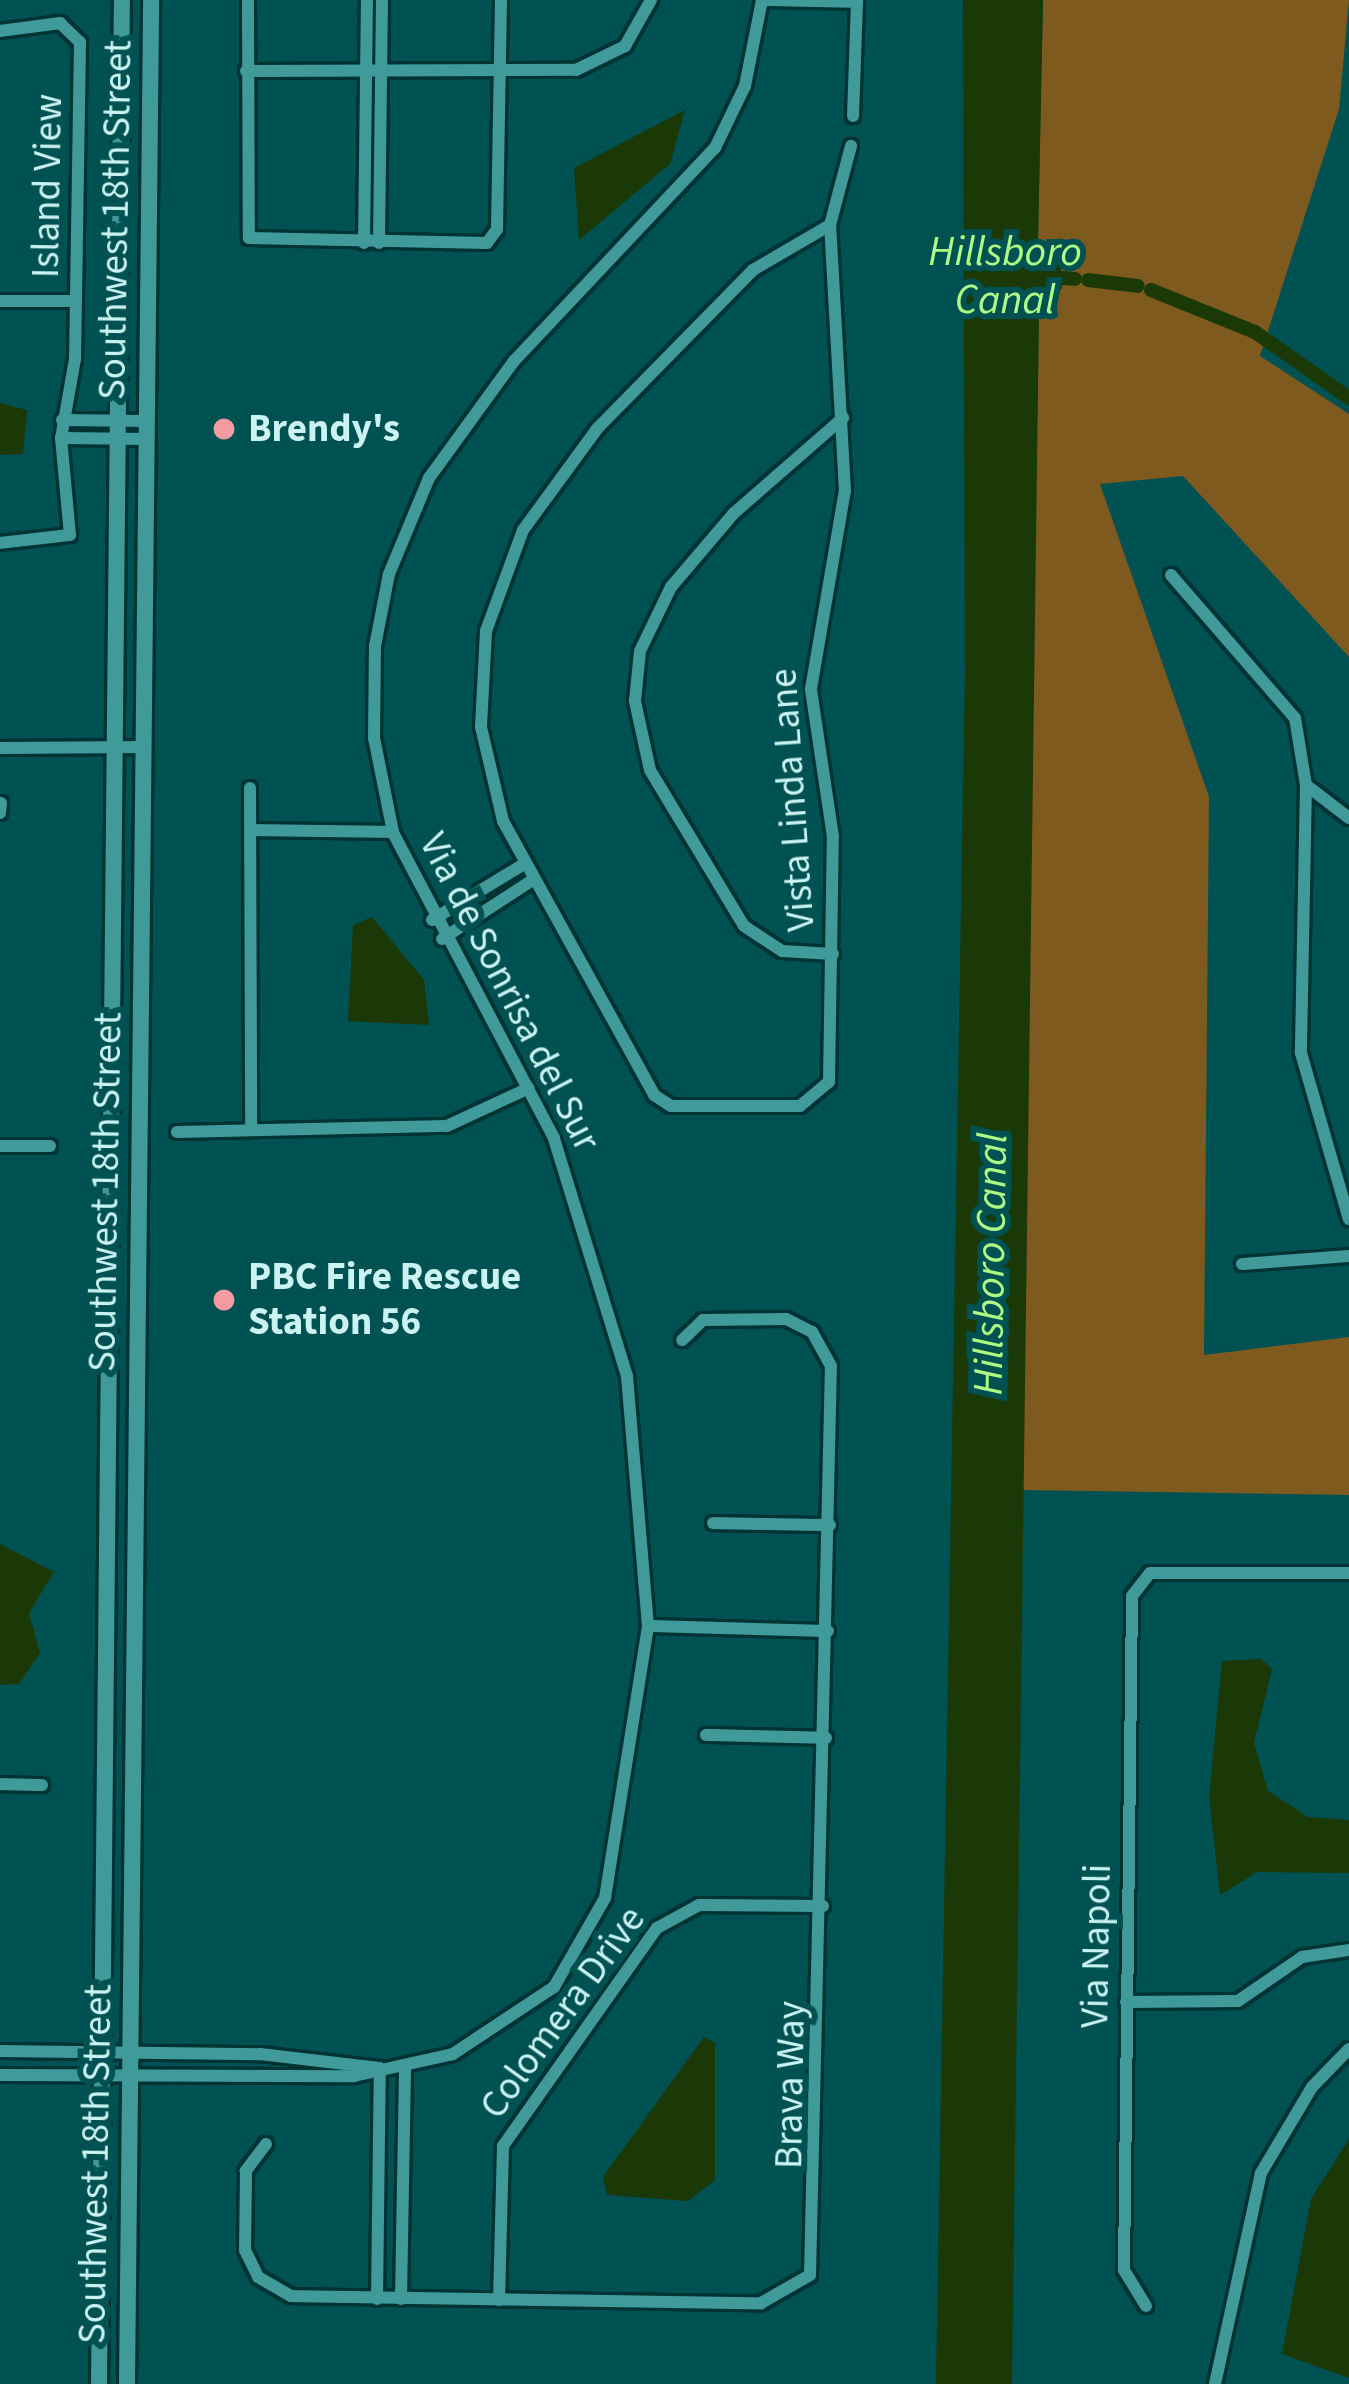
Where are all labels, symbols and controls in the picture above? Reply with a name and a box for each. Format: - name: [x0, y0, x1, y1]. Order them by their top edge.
- street label: Southwest 18th Street: [89, 40, 143, 400]
- street label: Island View: [23, 93, 73, 279]
- water label: Hillsboro Canal: [928, 227, 1082, 326]
- place label: Brendy's: [248, 406, 400, 452]
- marker: Brendy's: [211, 416, 237, 442]
- street label: Vista Linda Lane: [760, 667, 826, 933]
- street label: Via de Sonrisa del Sur: [409, 825, 609, 1159]
- street label: Southwest 18th Street: [79, 1012, 133, 1372]
- water label: Hillsboro Canal: [964, 1132, 1018, 1396]
- place label: PBC Fire Rescue Station 56: [248, 1255, 521, 1346]
- marker: PBC Fire Rescue Station 56: [211, 1287, 237, 1313]
- street label: Via Napoli: [1072, 1863, 1122, 2029]
- street label: Colomera Drive: [470, 1898, 656, 2128]
- street label: Southwest 18th Street: [69, 1984, 123, 2344]
- street label: Brava Way: [766, 2001, 816, 2169]

